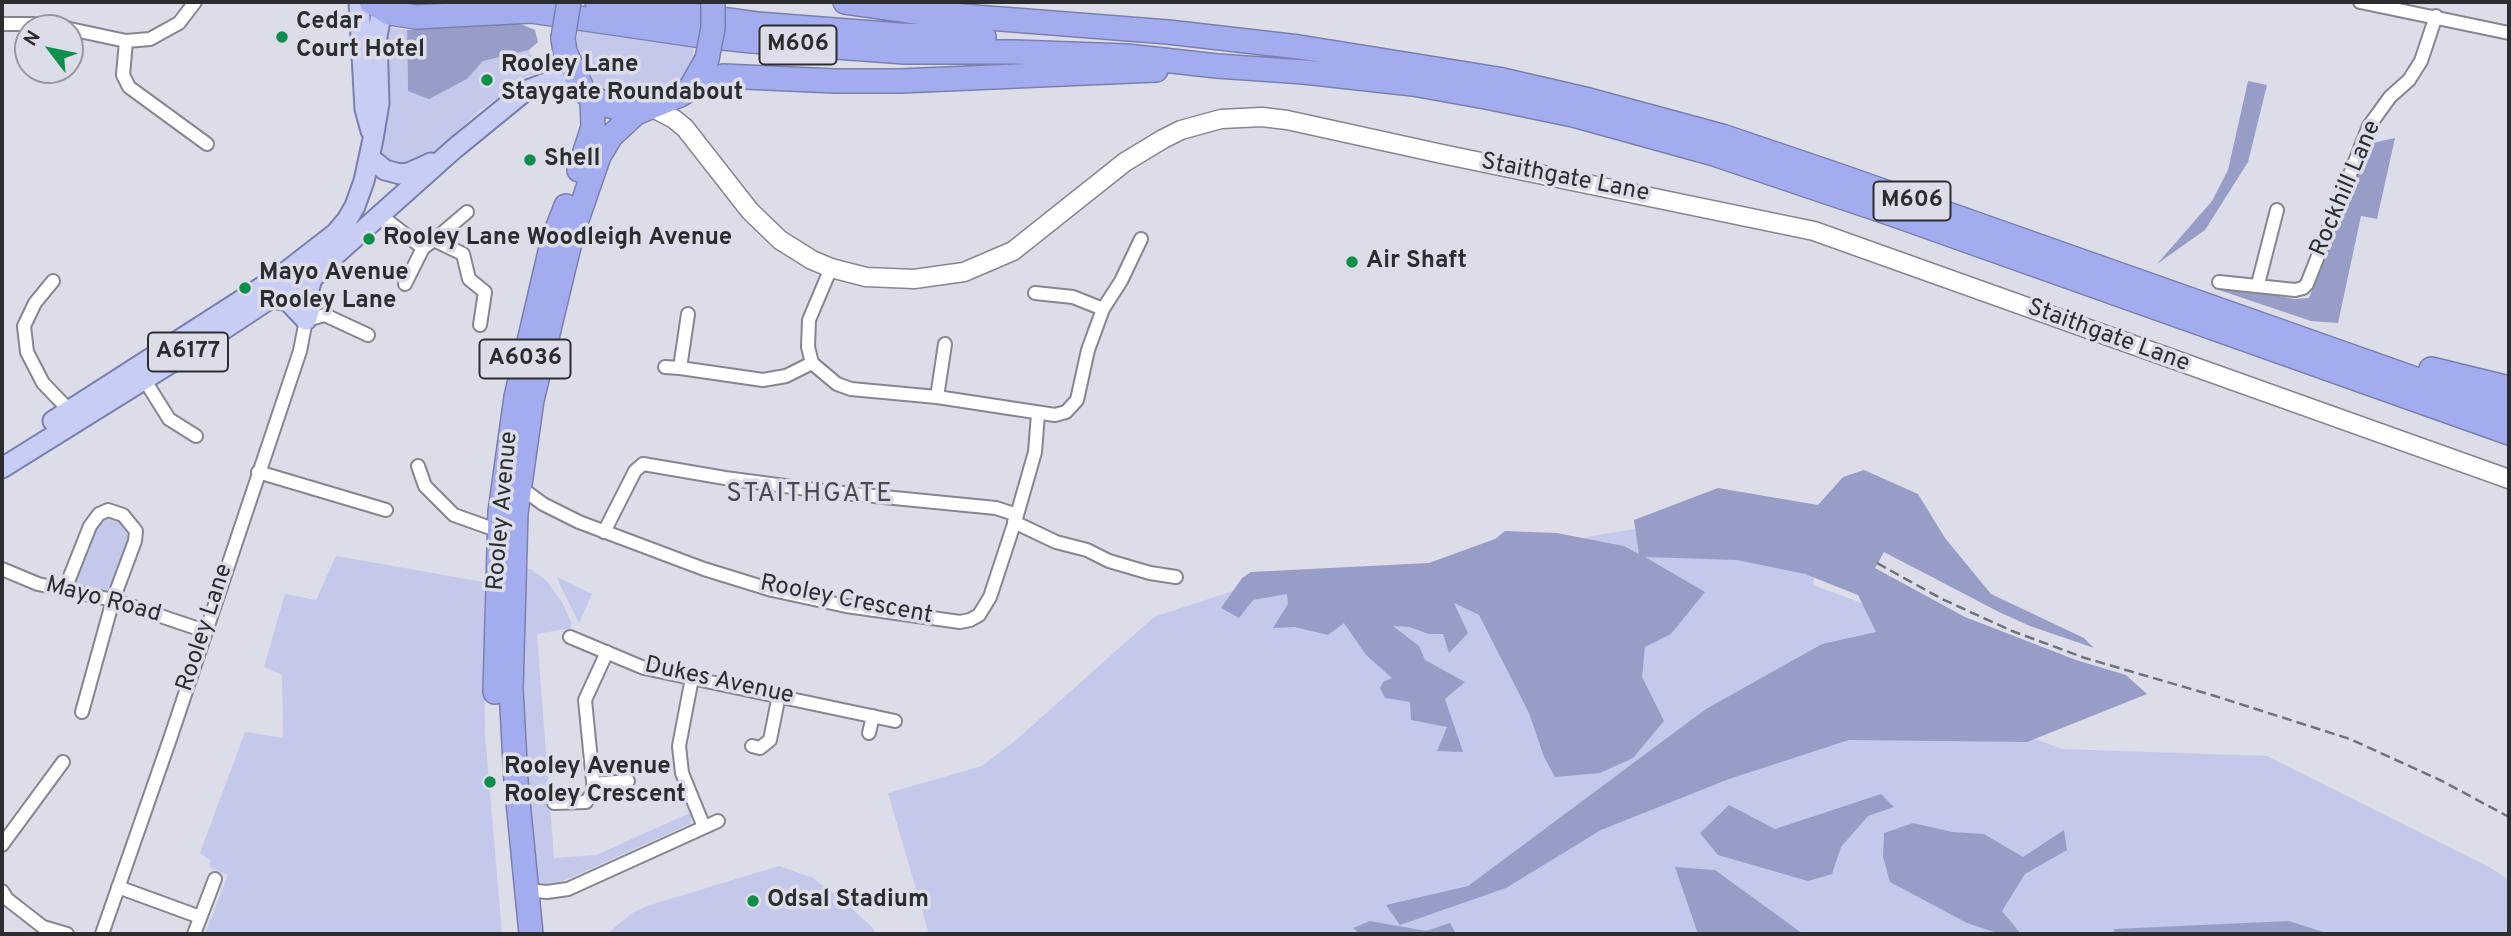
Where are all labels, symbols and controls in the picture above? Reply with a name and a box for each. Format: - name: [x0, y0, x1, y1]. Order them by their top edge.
- place label: Cedar Court Hotel: [296, 9, 425, 65]
- north arrow: [14, 14, 84, 84]
- road number: M606: [760, 26, 836, 64]
- text: N: [19, 27, 47, 51]
- marker: Cedar Court Hotel: [274, 29, 290, 45]
- place label: Rooley Lane Staygate Roundabout: [501, 52, 743, 108]
- marker: Rooley Lane Staygate Roundabout: [479, 72, 495, 88]
- street label: Rockhill Lane: [2305, 117, 2389, 261]
- place label: Shell: [544, 146, 600, 174]
- street label: Staithgate Lane: [1479, 149, 1651, 209]
- marker: Shell: [522, 152, 538, 168]
- road number: M606: [1874, 182, 1951, 220]
- place label: Rooley Lane Woodleigh Avenue: [383, 225, 732, 253]
- marker: Rooley Lane Woodleigh Avenue: [361, 231, 377, 247]
- place label: Air Shaft: [1366, 248, 1467, 276]
- marker: Air Shaft: [1344, 254, 1360, 270]
- place label: Mayo Avenue Rooley Lane: [259, 260, 409, 316]
- marker: Mayo Avenue Rooley Lane: [237, 280, 253, 296]
- street label: Staithgate Lane: [2023, 294, 2193, 380]
- road number: A6177: [148, 332, 228, 372]
- road number: A6036: [480, 340, 570, 378]
- street label: Rooley Avenue: [483, 430, 525, 592]
- district label: STAITHGATE: [727, 480, 893, 512]
- street label: Rooley Lane: [172, 560, 240, 696]
- street label: Rooley Crescent: [757, 570, 935, 632]
- street label: Mayo Road: [42, 572, 164, 630]
- street label: Dukes Avenue: [642, 652, 796, 712]
- place label: Rooley Avenue Rooley Crescent: [504, 754, 686, 810]
- marker: Rooley Avenue Rooley Crescent: [482, 774, 498, 790]
- place label: Odsal Stadium: [767, 887, 929, 915]
- marker: Odsal Stadium: [745, 893, 761, 909]

